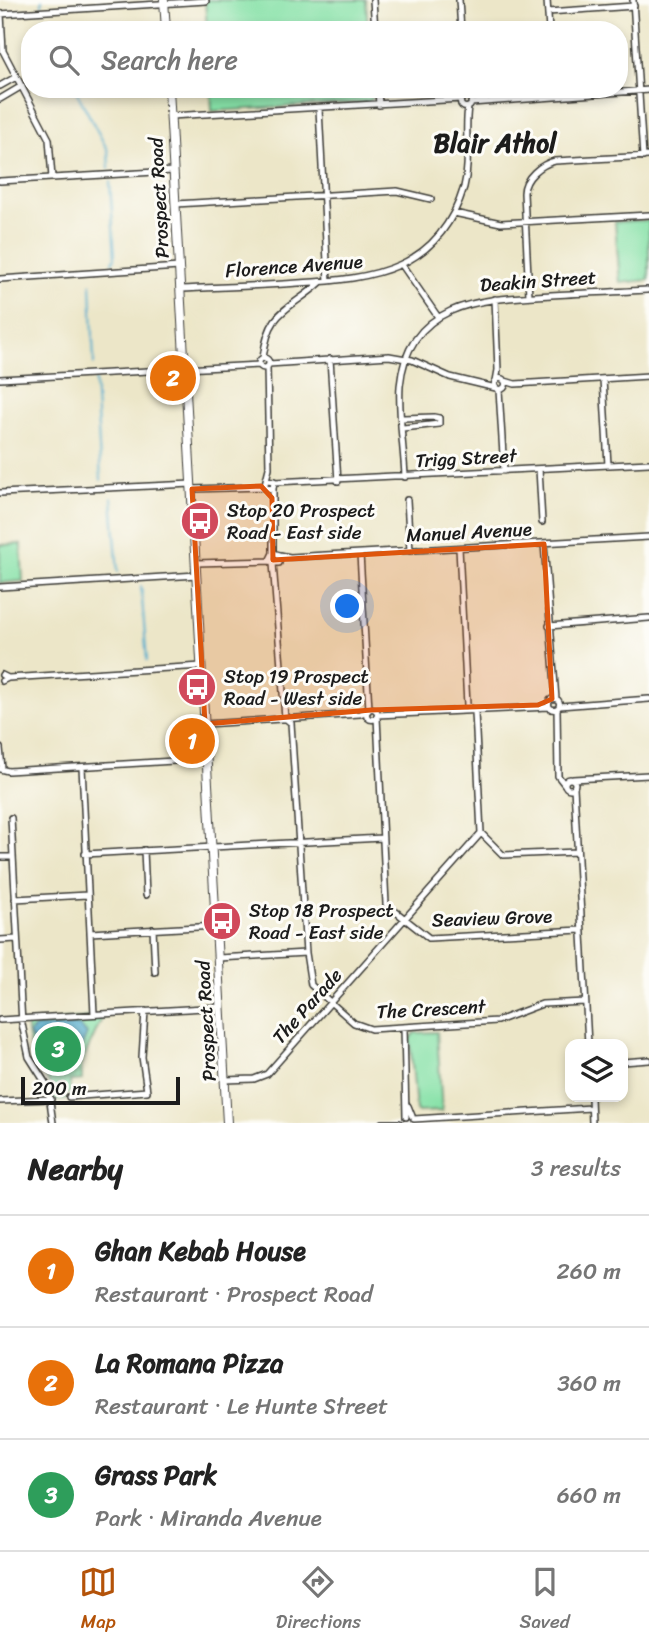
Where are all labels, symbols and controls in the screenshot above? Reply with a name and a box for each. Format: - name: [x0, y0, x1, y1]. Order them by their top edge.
- search box: [21, 21, 628, 98]
- text: Search here: [101, 37, 238, 83]
- icon: search: [45, 41, 83, 79]
- district label: Blair Athol: [434, 120, 558, 166]
- street label: Prospect Road: [139, 135, 179, 259]
- street label: Florence Avenue: [224, 245, 364, 287]
- street label: Deakin Street: [479, 260, 597, 302]
- pin: 2: [150, 352, 196, 404]
- street label: Trigg Street: [415, 439, 519, 477]
- place label: Stop 20 Prospect Road - East side: [227, 494, 375, 549]
- bus stop icon: Stop 20 Prospect Road - East side: [179, 500, 221, 542]
- street label: Manuel Avenue: [405, 512, 533, 552]
- your location: [330, 589, 364, 623]
- place label: Stop 19 Prospect Road - West side: [224, 660, 369, 715]
- bus stop icon: Stop 19 Prospect Road - West side: [176, 666, 218, 708]
- pin: 1: [169, 715, 215, 767]
- place label: Stop 18 Prospect Road - East side: [249, 894, 394, 949]
- street label: Seaview Grove: [431, 899, 553, 937]
- bus stop icon: Stop 18 Prospect Road - East side: [201, 900, 243, 942]
- street label: Prospect Road: [186, 958, 226, 1082]
- street label: The Parade: [264, 960, 351, 1052]
- street label: The Crescent: [376, 990, 488, 1028]
- pin: 3: [35, 1023, 81, 1075]
- map controls: [565, 1039, 628, 1102]
- button: layers: [565, 1039, 628, 1102]
- text: 200 m: [32, 1072, 87, 1105]
- scale bar: [21, 1074, 180, 1106]
- text: Nearby: [28, 1142, 123, 1196]
- text: 3 results: [531, 1148, 621, 1189]
- text: Ghan Kebab House: [95, 1228, 306, 1274]
- text: 1: [46, 1251, 56, 1292]
- text: 260 m: [556, 1251, 621, 1292]
- text: Restaurant · Prospect Road: [95, 1274, 373, 1315]
- text: La Romana Pizza: [95, 1340, 283, 1386]
- text: 2: [44, 1363, 58, 1404]
- text: 360 m: [557, 1363, 621, 1404]
- text: Restaurant · Le Hunte Street: [95, 1386, 388, 1427]
- text: Grass Park: [95, 1452, 217, 1498]
- text: 3: [45, 1475, 57, 1516]
- text: 660 m: [557, 1475, 621, 1516]
- text: Park · Miranda Avenue: [95, 1498, 322, 1539]
- tab: Map: [79, 1563, 117, 1638]
- tab: Directions: [276, 1563, 361, 1638]
- tab: Saved: [520, 1563, 570, 1638]

